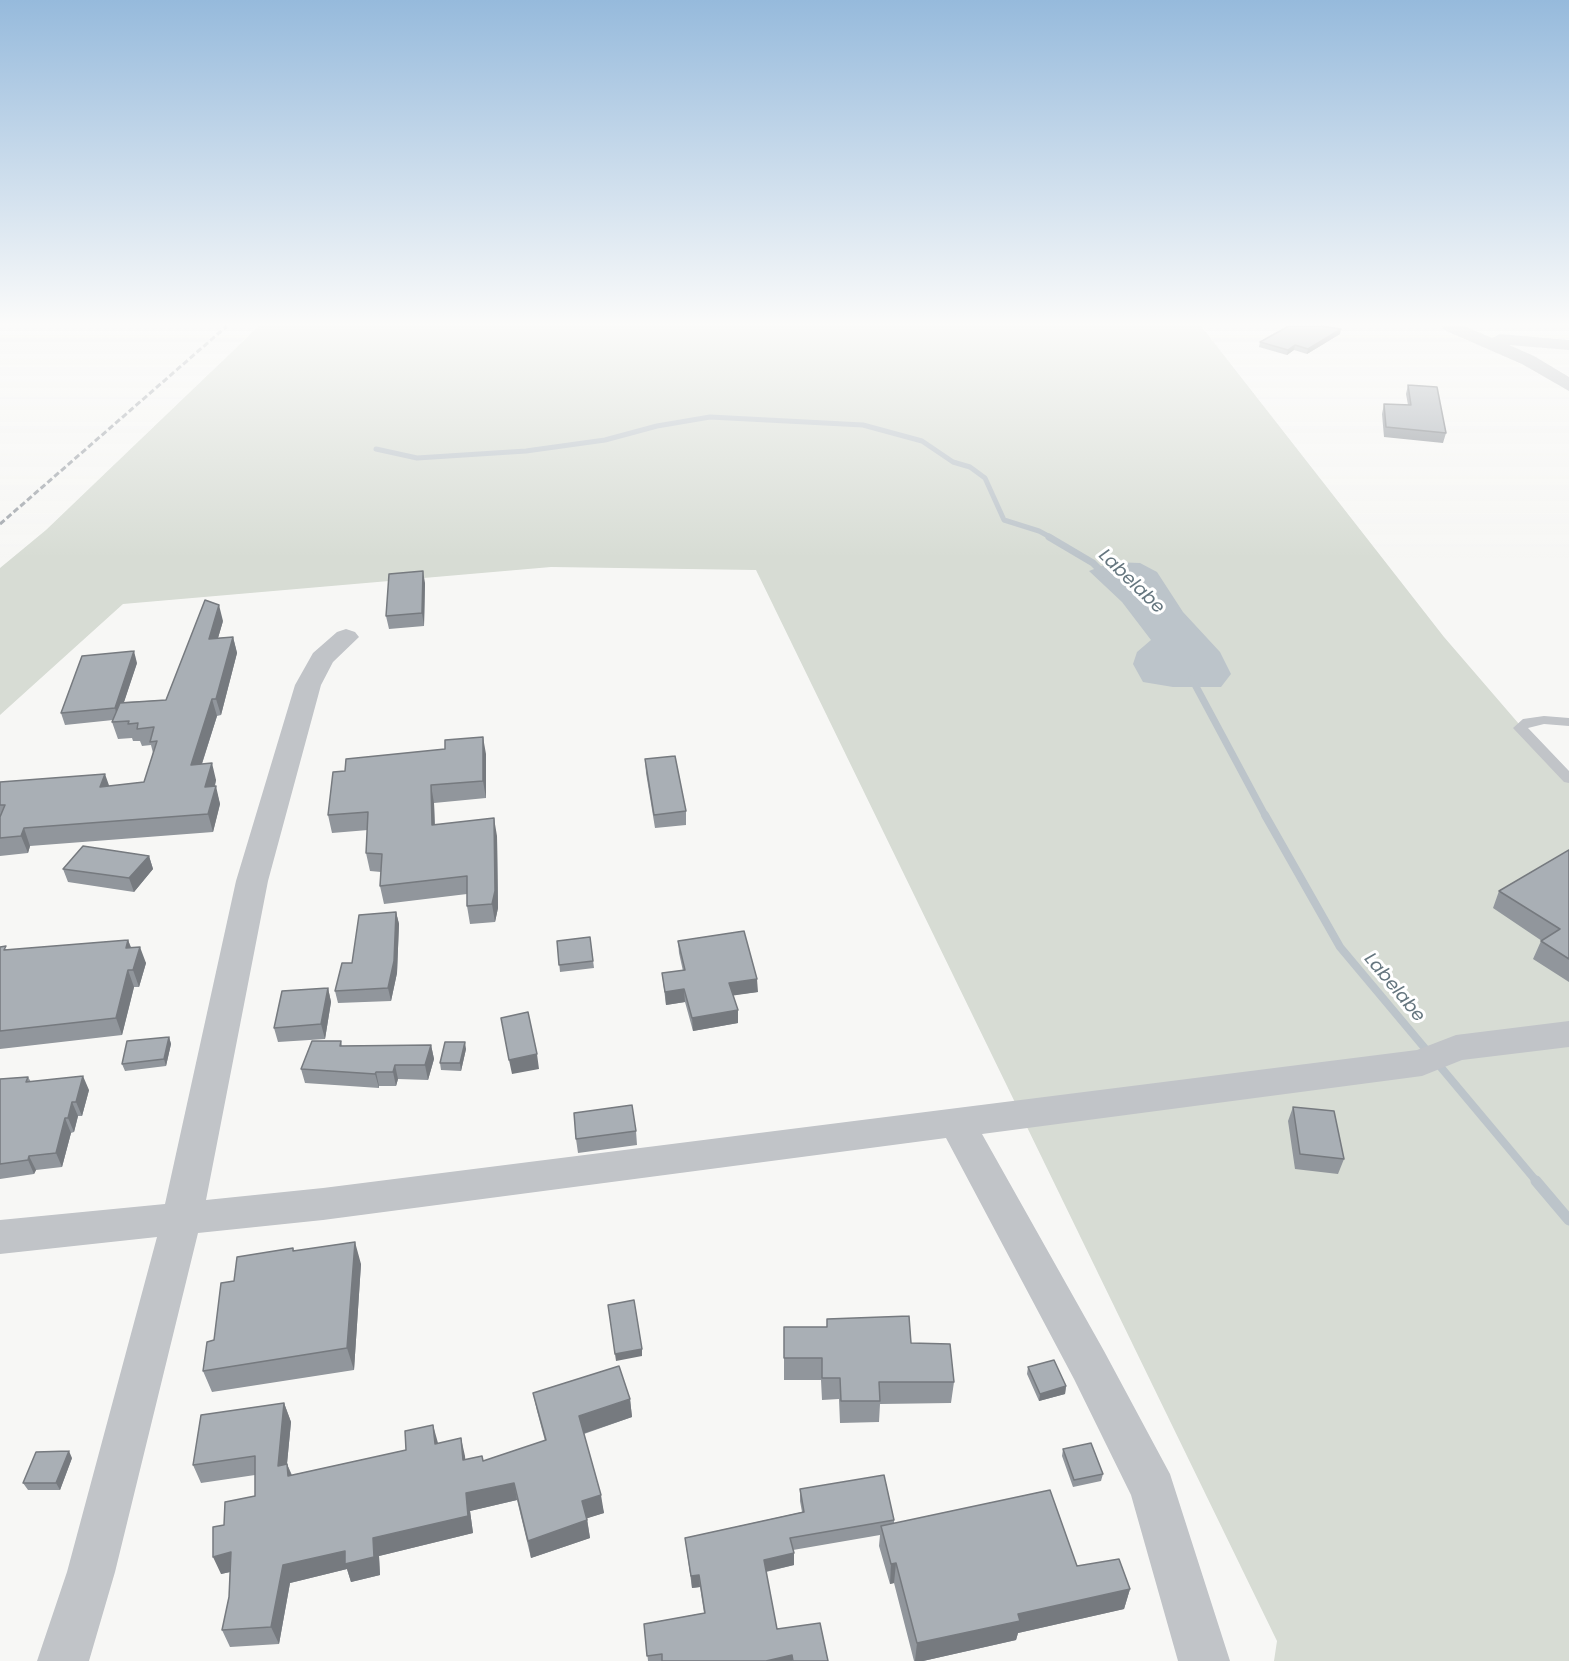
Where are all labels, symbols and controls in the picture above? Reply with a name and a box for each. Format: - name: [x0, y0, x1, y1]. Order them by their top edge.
- water label: Labelabe: [1094, 545, 1168, 619]
- water label: Labelabe: [1359, 949, 1429, 1027]

